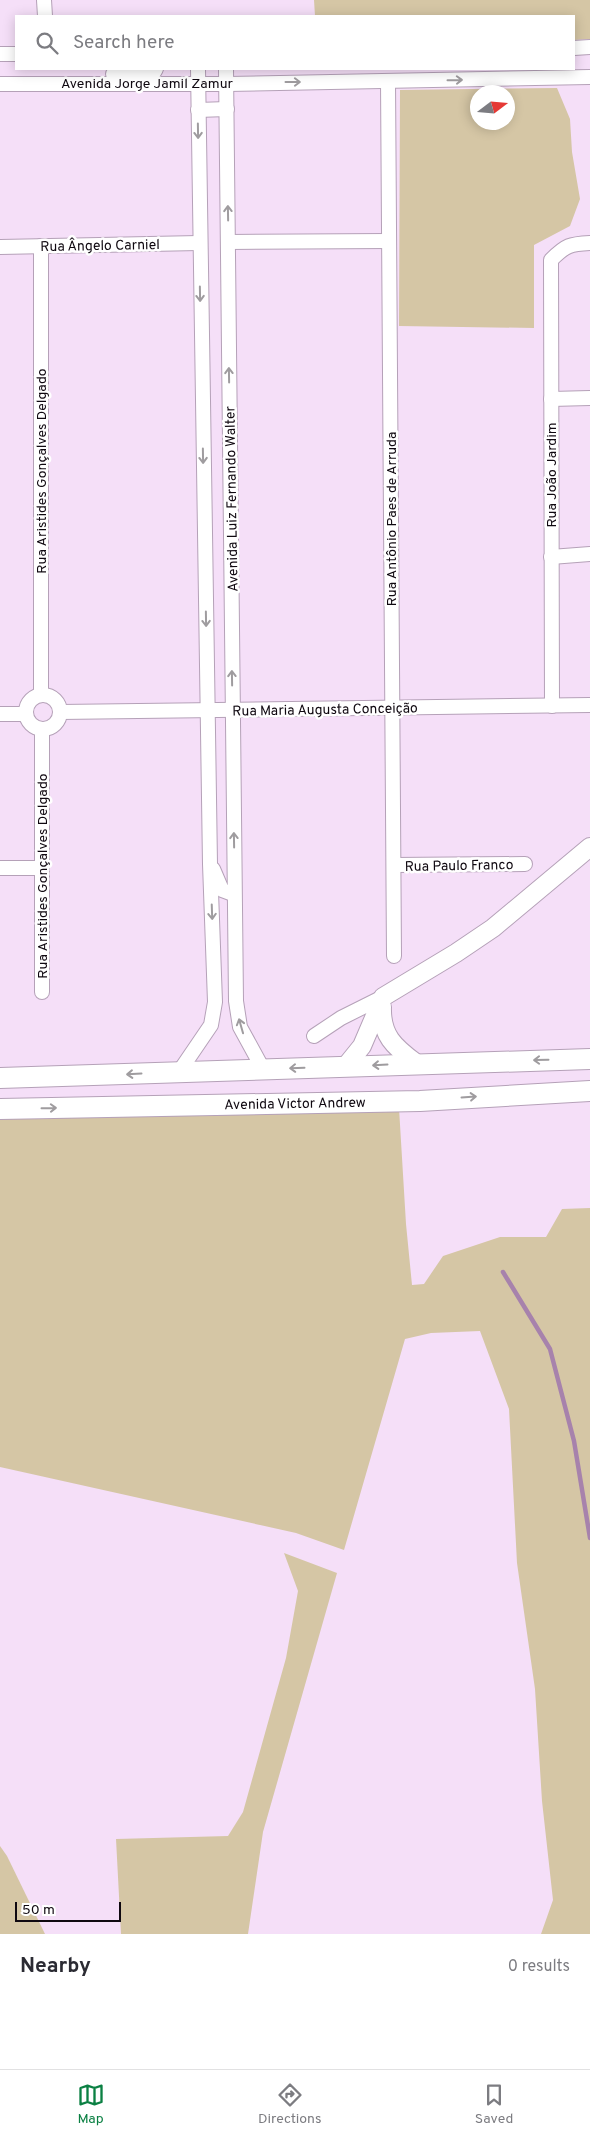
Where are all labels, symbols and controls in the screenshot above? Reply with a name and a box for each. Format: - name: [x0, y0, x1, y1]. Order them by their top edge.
- search box: [15, 15, 575, 70]
- icon: search: [33, 29, 61, 57]
- text: Search here: [73, 31, 175, 55]
- one-way arrow: [447, 75, 463, 85]
- street label: Avenida Jorge Jamil Zamur: [61, 76, 234, 93]
- one-way arrow: [284, 77, 301, 87]
- north arrow: [470, 85, 515, 130]
- one-way arrow: [193, 123, 203, 139]
- one-way arrow: [223, 205, 233, 222]
- street label: Rua Ângelo Carniel: [40, 236, 160, 256]
- one-way arrow: [195, 286, 205, 302]
- street label: Rua Aristides Gonçalves Delgado: [34, 368, 51, 574]
- one-way arrow: [224, 368, 234, 384]
- street label: Avenida Luiz Fernando Walter: [222, 405, 243, 592]
- street label: Rua João Jardim: [544, 422, 561, 528]
- street label: Rua Antônio Paes de Arruda: [384, 432, 401, 606]
- one-way arrow: [198, 448, 208, 464]
- one-way arrow: [201, 610, 211, 627]
- one-way arrow: [227, 670, 237, 686]
- street label: Rua Maria Augusta Conceição: [232, 700, 418, 721]
- street label: Rua Aristides Gonçalves Delgado: [35, 773, 52, 979]
- one-way arrow: [229, 833, 239, 849]
- street label: Rua Paulo Franco: [404, 857, 514, 876]
- one-way arrow: [207, 904, 217, 920]
- one-way arrow: [235, 1018, 245, 1034]
- one-way arrow: [534, 1055, 550, 1065]
- one-way arrow: [373, 1060, 389, 1069]
- one-way arrow: [289, 1063, 305, 1073]
- one-way arrow: [127, 1070, 143, 1079]
- one-way arrow: [460, 1093, 476, 1102]
- street label: Avenida Victor Andrew: [224, 1095, 366, 1114]
- one-way arrow: [40, 1103, 56, 1113]
- scale bar: [15, 1899, 121, 1922]
- text: 50 m: [22, 1902, 55, 1919]
- text: Nearby: [20, 1953, 91, 1980]
- text: 0 results: [508, 1957, 570, 1977]
- tab: Map: [77, 2081, 105, 2128]
- tab: Directions: [258, 2081, 322, 2128]
- tab: Saved: [475, 2081, 513, 2128]

